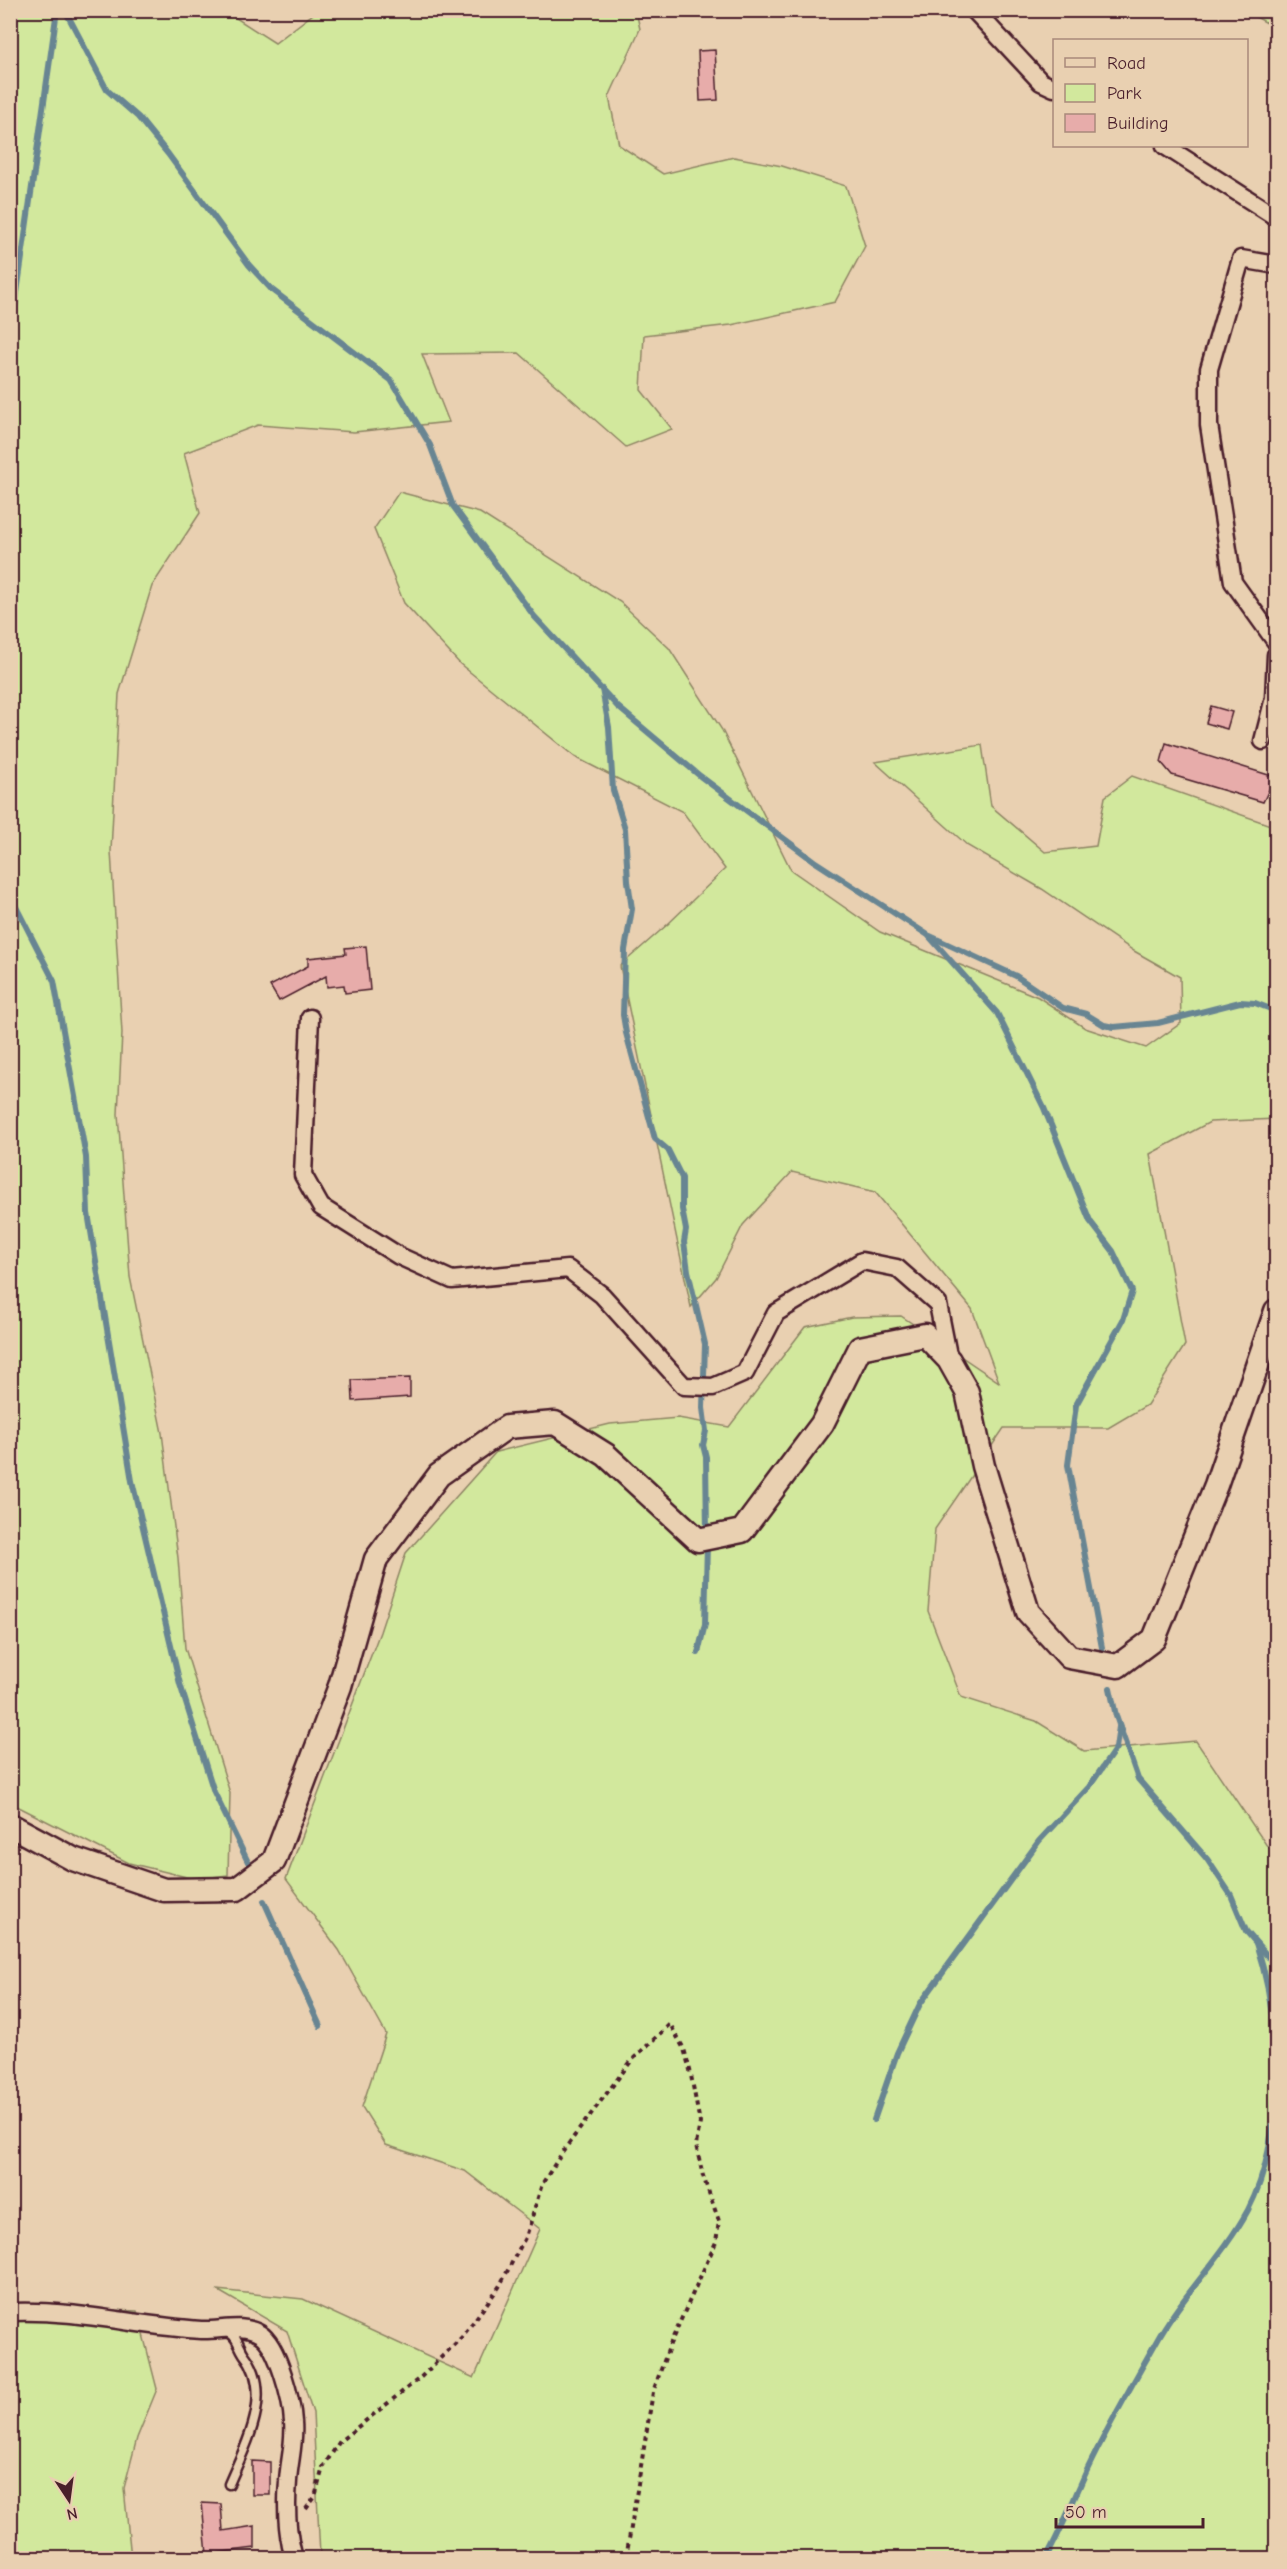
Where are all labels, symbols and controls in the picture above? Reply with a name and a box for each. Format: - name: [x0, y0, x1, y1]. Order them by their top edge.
- legend: [1053, 39, 1248, 147]
- text: Road: [1107, 53, 1146, 74]
- text: Park: [1107, 83, 1142, 104]
- text: Building: [1107, 113, 1169, 134]
- north arrow: [39, 2470, 99, 2530]
- scale bar: [1056, 2491, 1203, 2529]
- text: 50 m: [1065, 2502, 1107, 2523]
- text: N: [65, 2504, 79, 2524]

